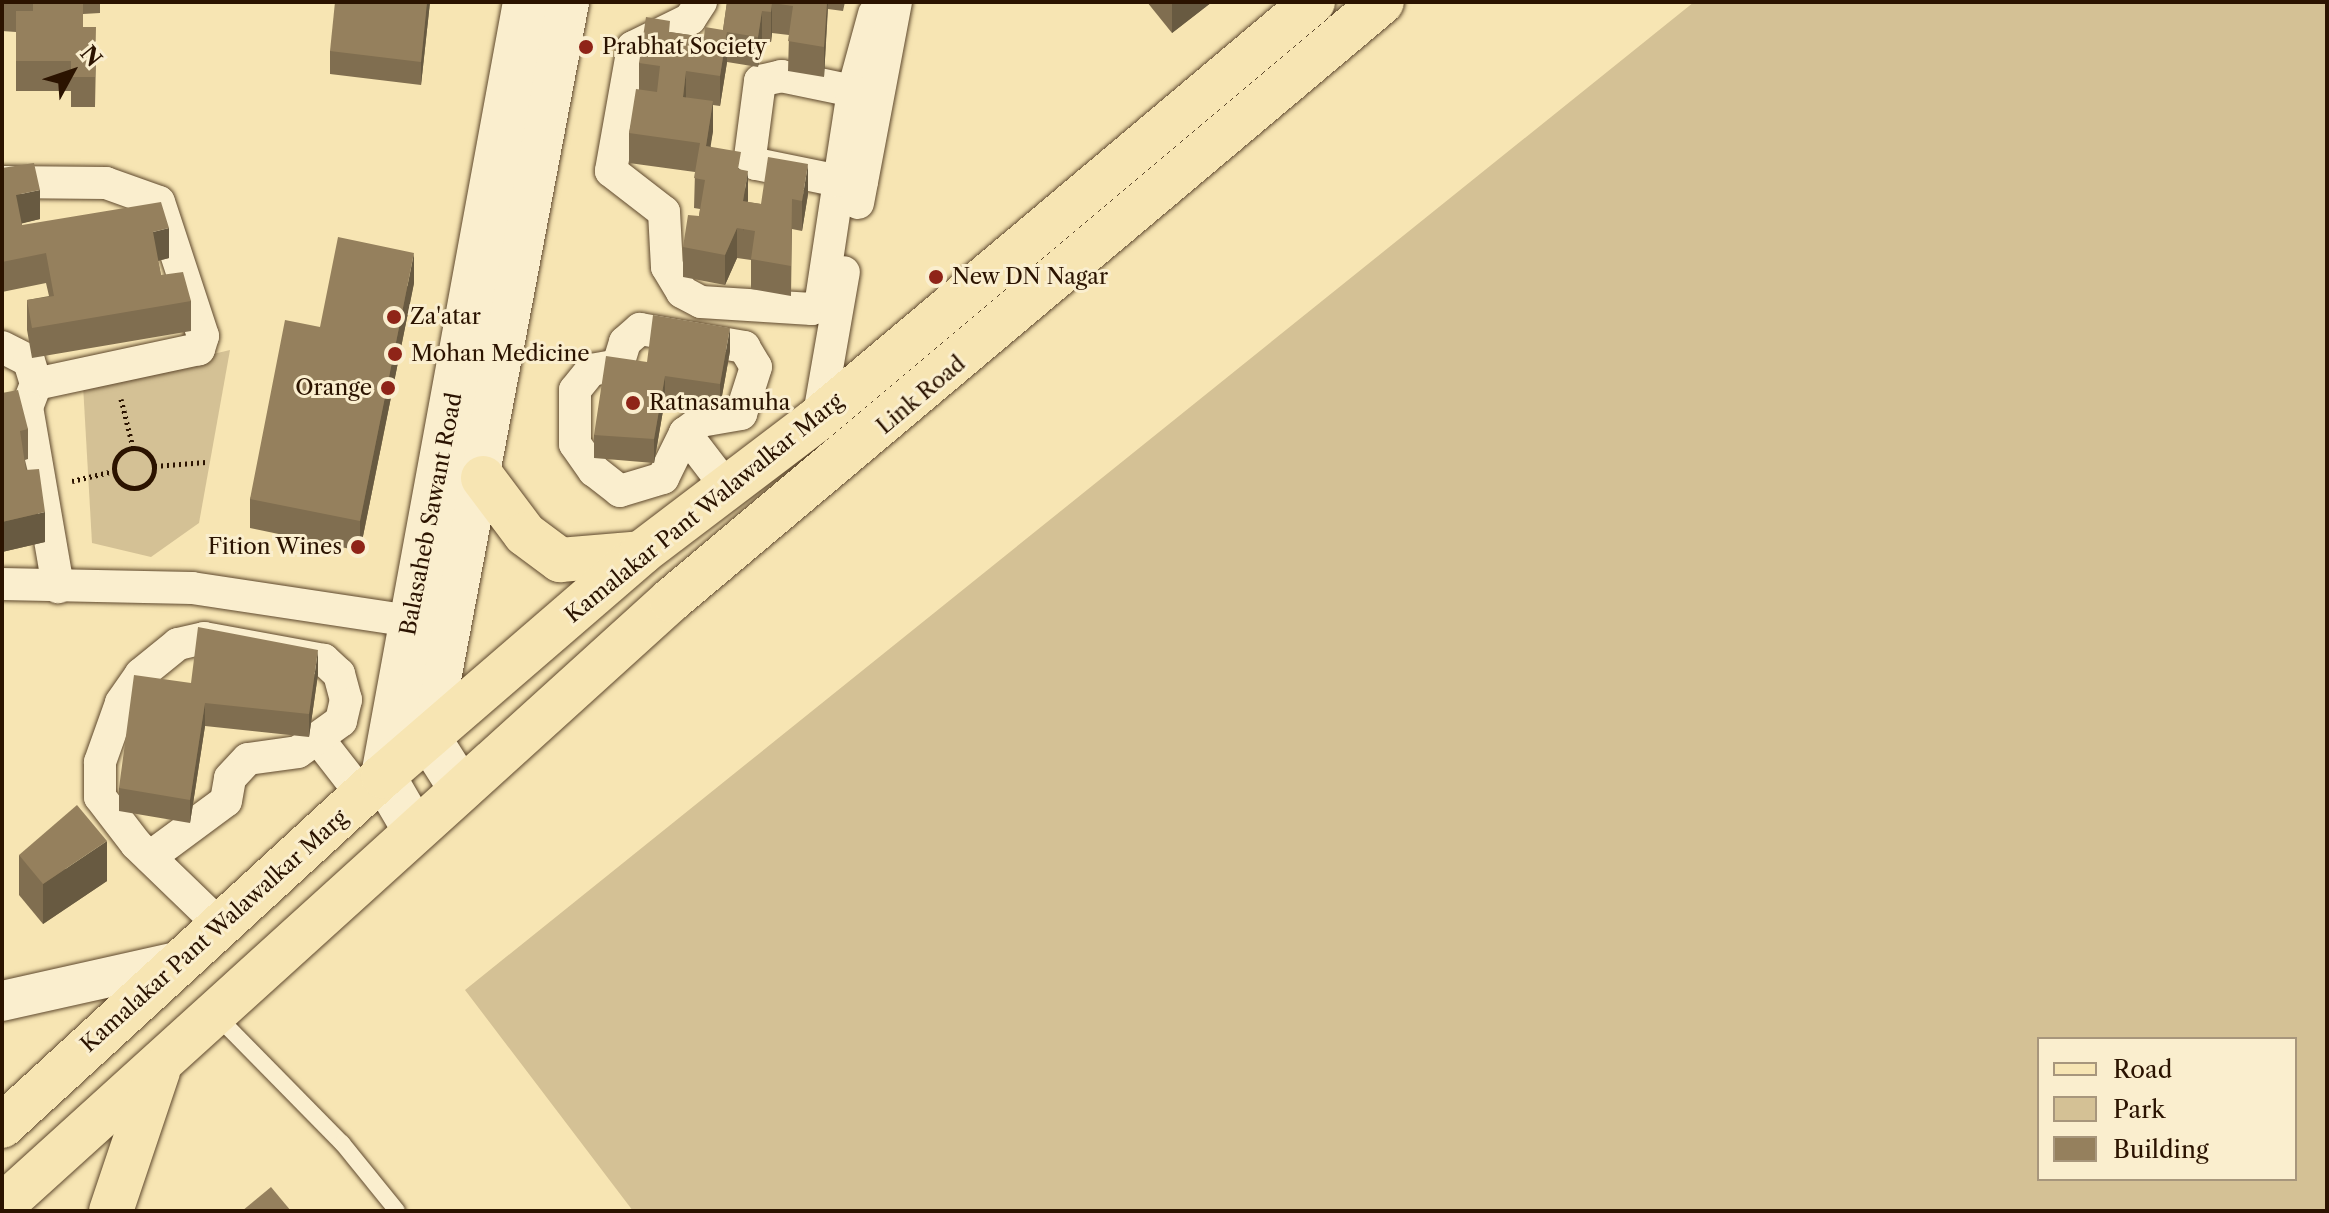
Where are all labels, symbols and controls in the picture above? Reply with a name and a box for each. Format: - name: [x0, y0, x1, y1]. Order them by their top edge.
- north arrow: [32, 32, 112, 112]
- place label: Prabhat Society: [602, 34, 767, 60]
- marker: Prabhat Society: [577, 38, 595, 56]
- text: N: [74, 40, 107, 72]
- place label: New DN Nagar: [952, 264, 1109, 290]
- marker: New DN Nagar: [927, 268, 945, 286]
- place label: Za'atar: [410, 304, 481, 330]
- marker: Za'atar: [385, 308, 403, 326]
- place label: Mohan Medicine: [411, 341, 590, 367]
- marker: Mohan Medicine: [386, 345, 404, 363]
- street label: Link Road: [871, 350, 971, 440]
- place label: Orange: [295, 375, 372, 401]
- marker: Orange: [379, 379, 397, 397]
- street label: Kamalakar Pant Walawalkar Marg: [559, 387, 849, 629]
- street label: Balasaheb Sawant Road: [395, 390, 467, 638]
- place label: Ratnasamuha: [649, 390, 790, 416]
- marker: Ratnasamuha: [624, 394, 642, 412]
- place label: Fition Wines: [207, 534, 342, 560]
- marker: Fition Wines: [349, 538, 367, 556]
- street label: Kamalakar Pant Walawalkar Marg: [75, 804, 353, 1058]
- legend: [2037, 1037, 2297, 1181]
- text: Road: [2113, 1055, 2172, 1084]
- text: Park: [2113, 1095, 2165, 1124]
- text: Building: [2113, 1135, 2209, 1164]

